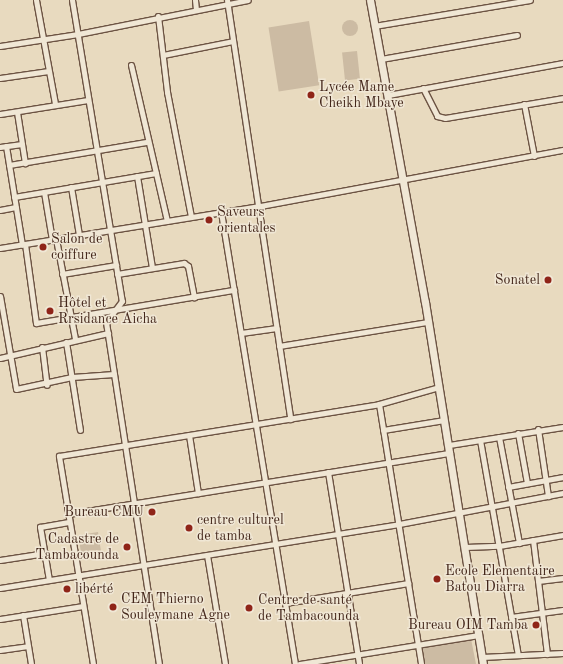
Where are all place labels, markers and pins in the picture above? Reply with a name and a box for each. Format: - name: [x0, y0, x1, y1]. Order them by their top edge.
- place label: Lycée Mame Cheikh Mbaye: [319, 79, 404, 112]
- marker: Lycée Mame Cheikh Mbaye: [306, 90, 316, 100]
- place label: Saveurs orientales: [217, 204, 276, 236]
- marker: Saveurs orientales: [204, 215, 214, 225]
- place label: Salon de coiffure: [51, 231, 103, 264]
- marker: Salon de coiffure: [38, 242, 48, 252]
- place label: Sonatel: [495, 272, 540, 288]
- marker: Sonatel: [543, 275, 553, 285]
- place label: Hôtel et Rrsidance Aicha: [58, 295, 157, 328]
- marker: Hôtel et Rrsidance Aicha: [45, 306, 55, 316]
- place label: Bureau CMU: [64, 504, 144, 520]
- marker: Bureau CMU: [147, 507, 157, 517]
- place label: centre culturel de tamba: [197, 512, 284, 544]
- marker: centre culturel de tamba: [184, 523, 194, 533]
- place label: Cadastre de Tambacounda: [35, 531, 119, 564]
- marker: Cadastre de Tambacounda: [122, 542, 132, 552]
- place label: Ecole Elementaire Batou Diarra: [445, 563, 555, 596]
- marker: Ecole Elementaire Batou Diarra: [432, 574, 442, 584]
- place label: libérté: [75, 581, 113, 597]
- marker: libérté: [62, 584, 72, 594]
- place label: CEM Thierno Souleymane Agne: [121, 591, 230, 624]
- place label: Centre de santé de Tambacounda: [258, 592, 359, 624]
- marker: CEM Thierno Souleymane Agne: [108, 602, 118, 612]
- marker: Centre de santé de Tambacounda: [243, 602, 255, 614]
- place label: Bureau OIM Tamba: [408, 617, 528, 633]
- marker: Bureau OIM Tamba: [531, 620, 541, 630]

